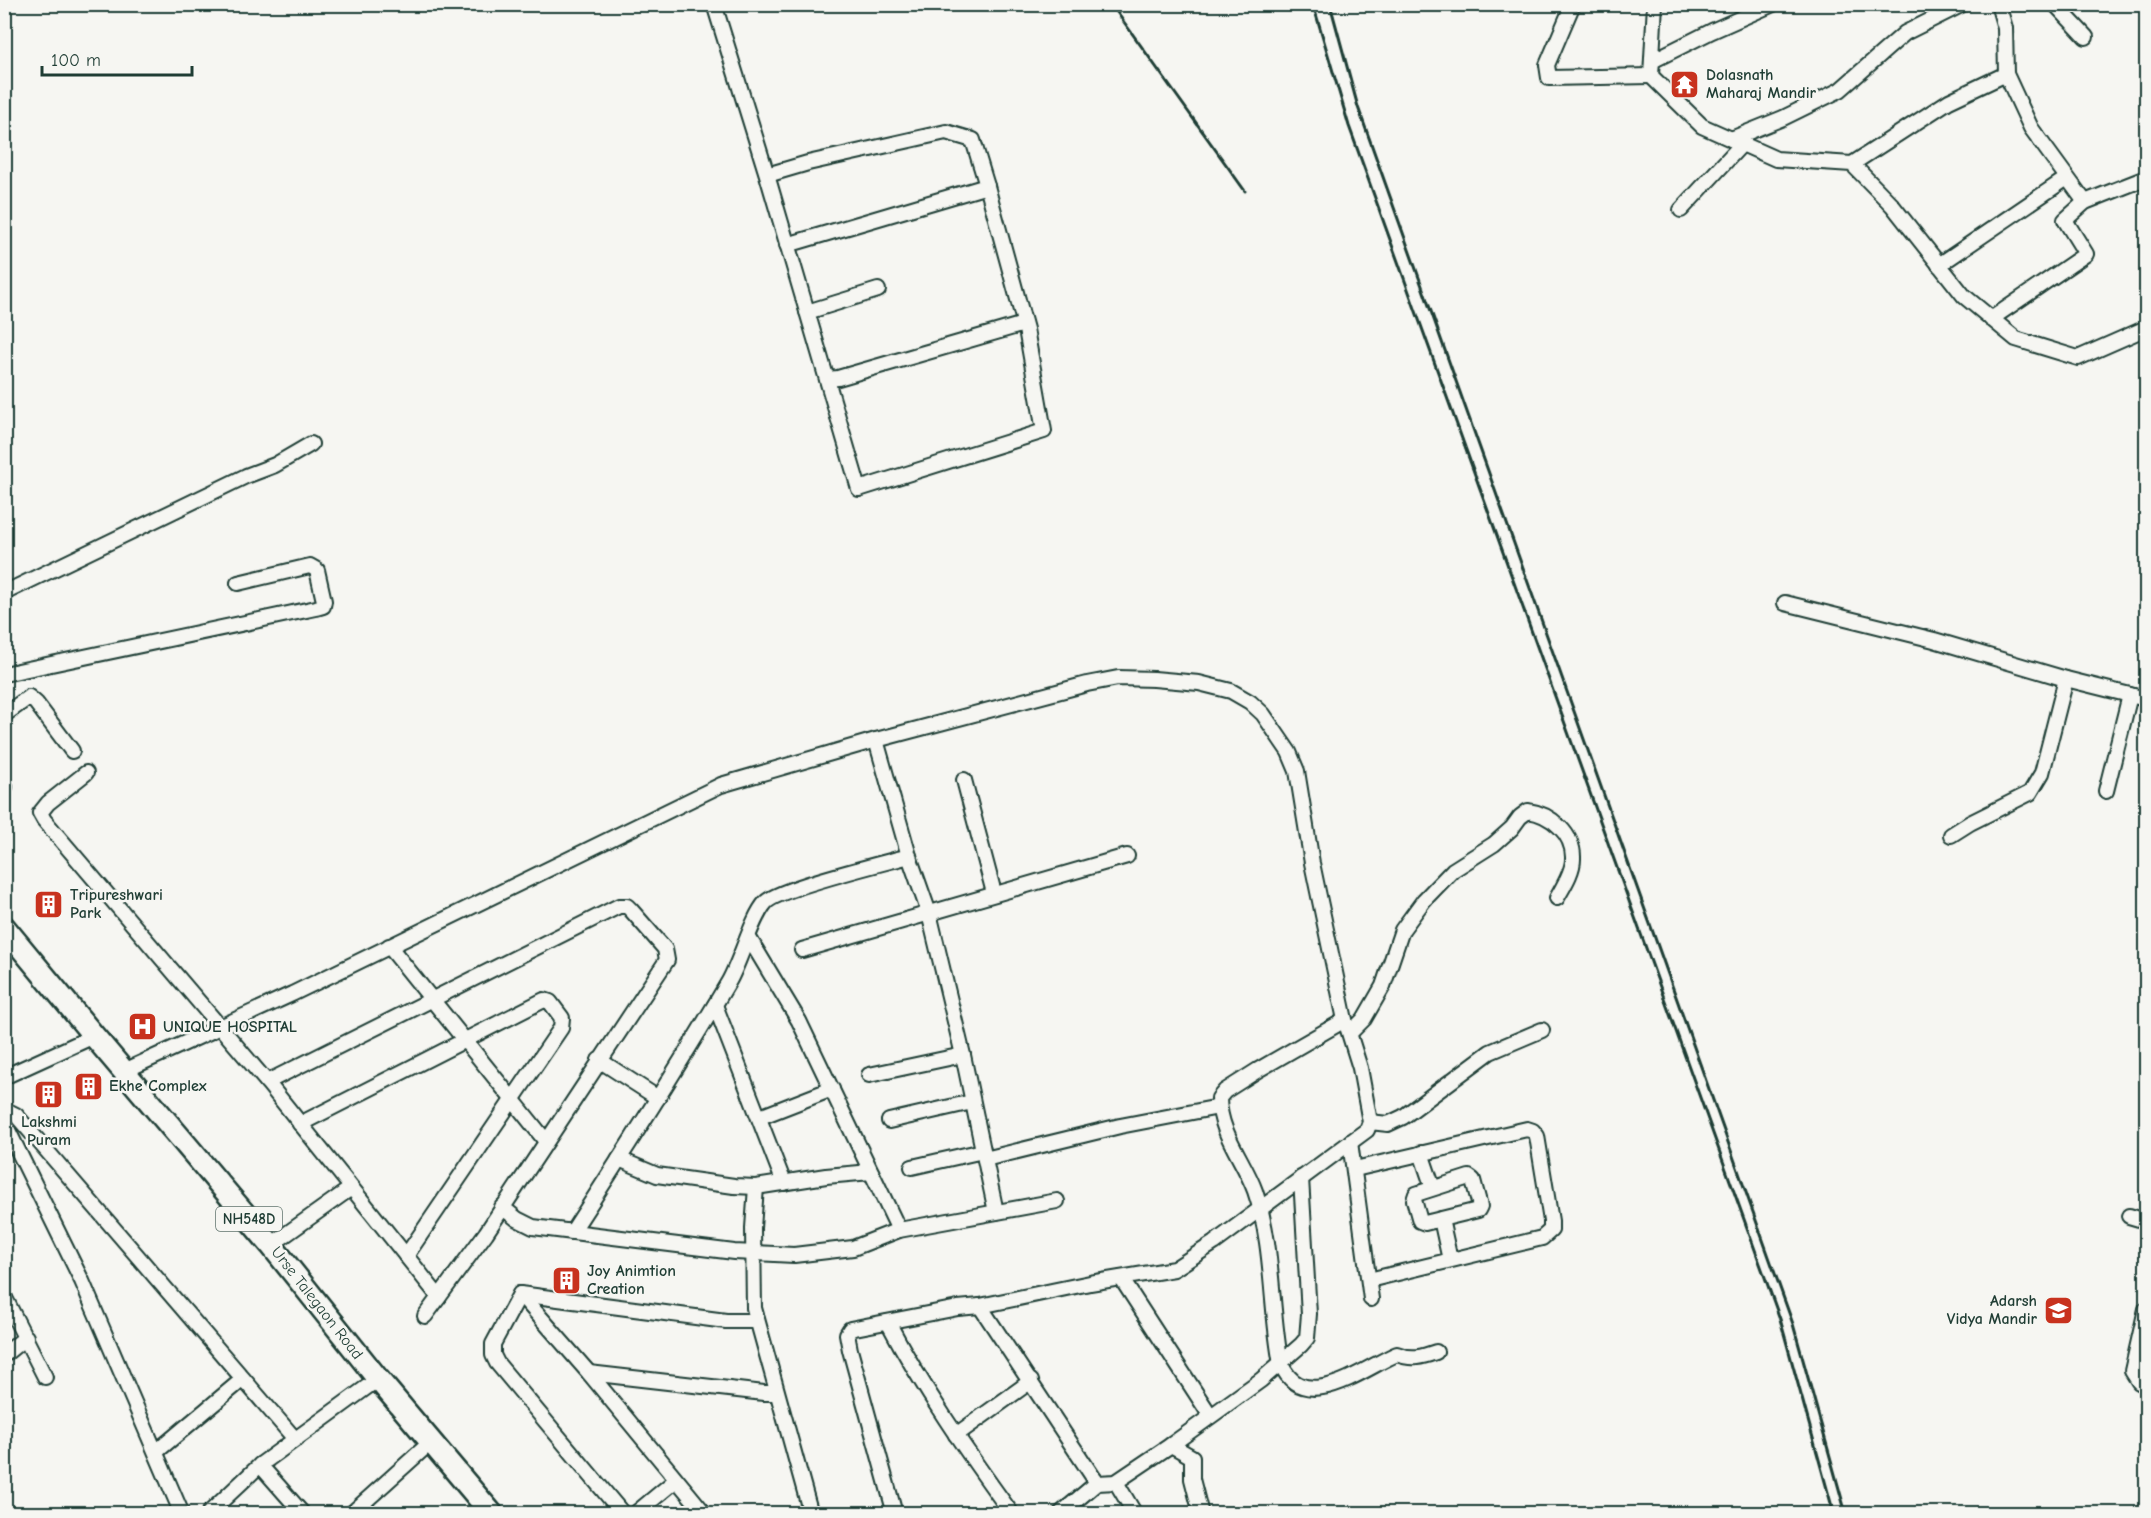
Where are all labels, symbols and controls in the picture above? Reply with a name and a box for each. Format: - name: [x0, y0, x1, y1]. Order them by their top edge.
- scale bar: [42, 39, 192, 77]
- text: 100 m: [51, 50, 101, 71]
- place label: Dolasnath Maharaj Mandir: [1706, 66, 1817, 102]
- temple icon: Dolasnath Maharaj Mandir: [1669, 68, 1701, 100]
- place label: Tripureshwari Park: [70, 886, 163, 922]
- building icon: Tripureshwari Park: [33, 888, 65, 920]
- hospital icon: UNIQUE HOSPITAL: [126, 1011, 158, 1043]
- place label: UNIQUE HOSPITAL: [163, 1018, 297, 1036]
- building icon: Ekhe Complex: [72, 1070, 104, 1102]
- place label: Ekhe Complex: [109, 1077, 207, 1095]
- building icon: Lakshmi Puram: [33, 1078, 65, 1110]
- place label: Lakshmi Puram: [21, 1113, 77, 1149]
- road number: NH548D: [216, 1207, 282, 1231]
- street label: Urse Talegaon Road: [267, 1243, 367, 1363]
- place label: Joy Animtion Creation: [587, 1262, 676, 1298]
- building icon: Joy Animtion Creation: [550, 1264, 582, 1296]
- place label: Adarsh Vidya Mandir: [1947, 1292, 2038, 1328]
- school or university icon: Adarsh Vidya Mandir: [2042, 1294, 2074, 1326]

